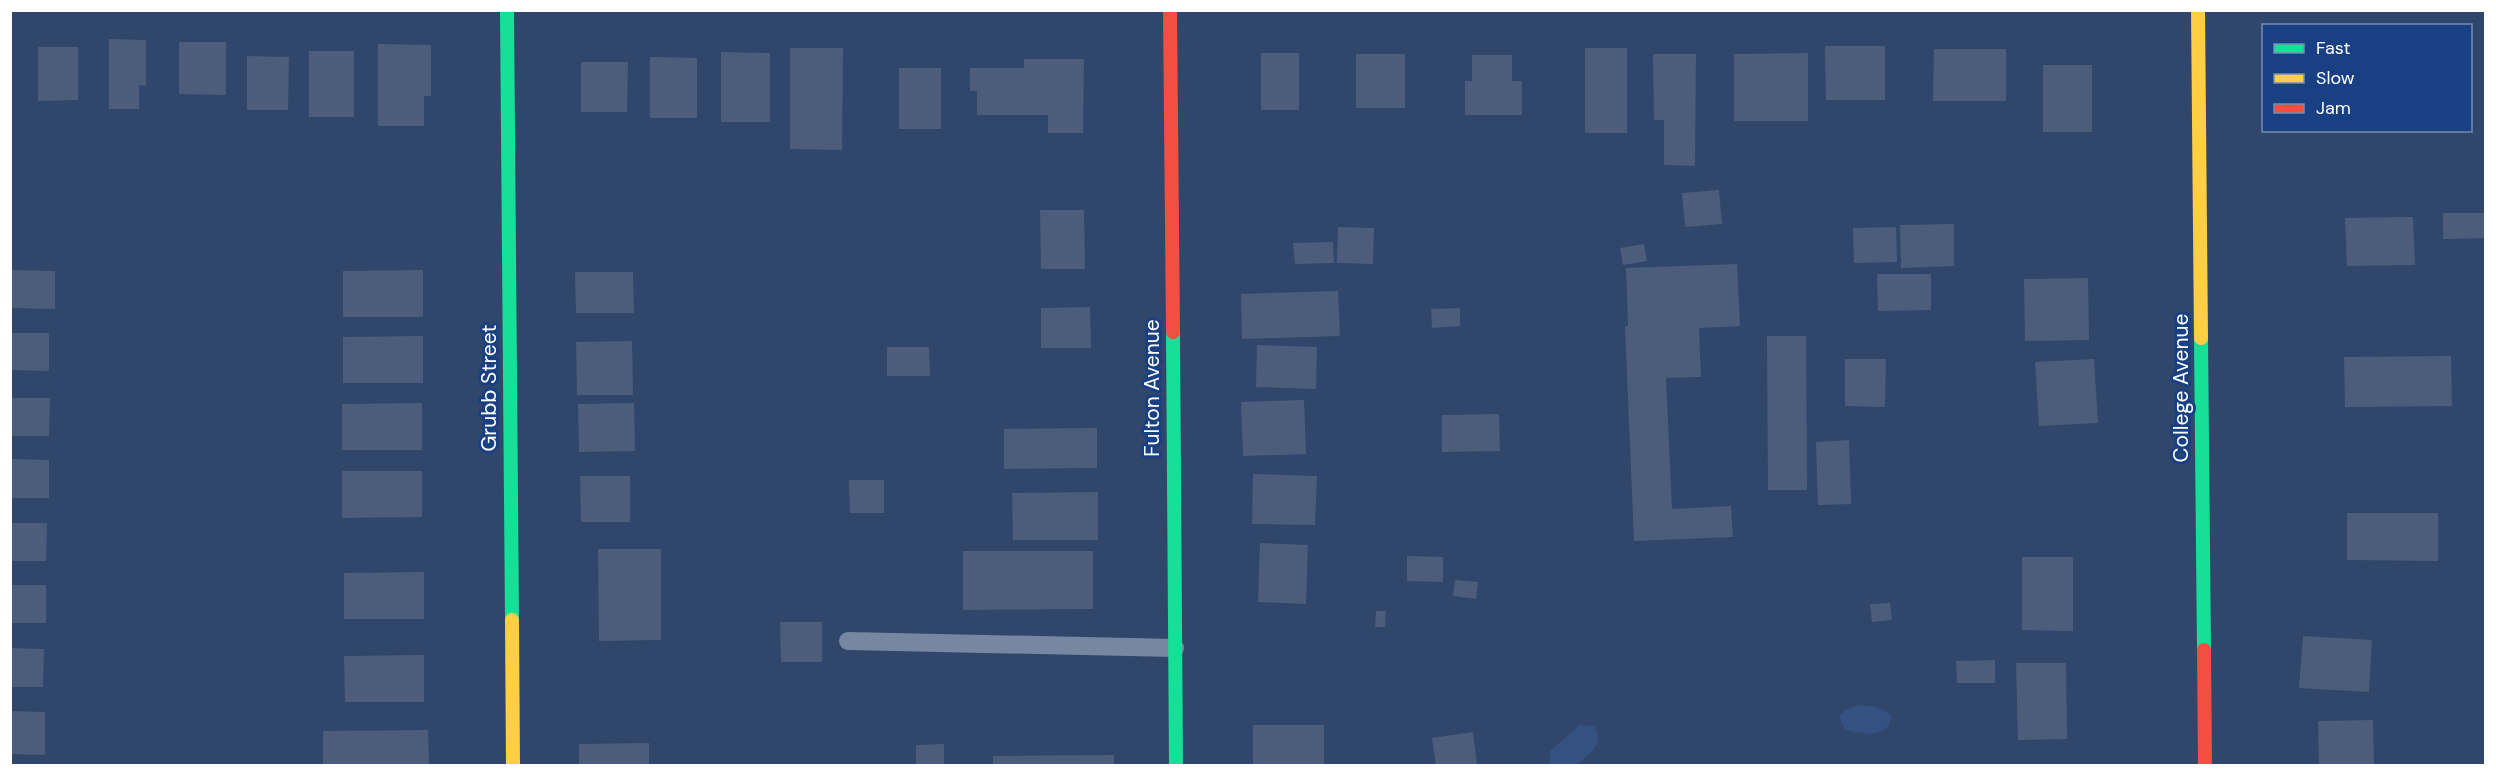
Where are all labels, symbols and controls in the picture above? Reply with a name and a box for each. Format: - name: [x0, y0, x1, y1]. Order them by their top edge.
- legend: [2262, 24, 2472, 132]
- text: Fast: [2316, 36, 2351, 60]
- text: Slow: [2316, 66, 2355, 90]
- text: Jam: [2316, 96, 2351, 120]
- street label: College Avenue: [2167, 313, 2195, 462]
- street label: Fulton Avenue: [1138, 319, 1166, 457]
- street label: Grubb Street: [475, 324, 503, 452]

